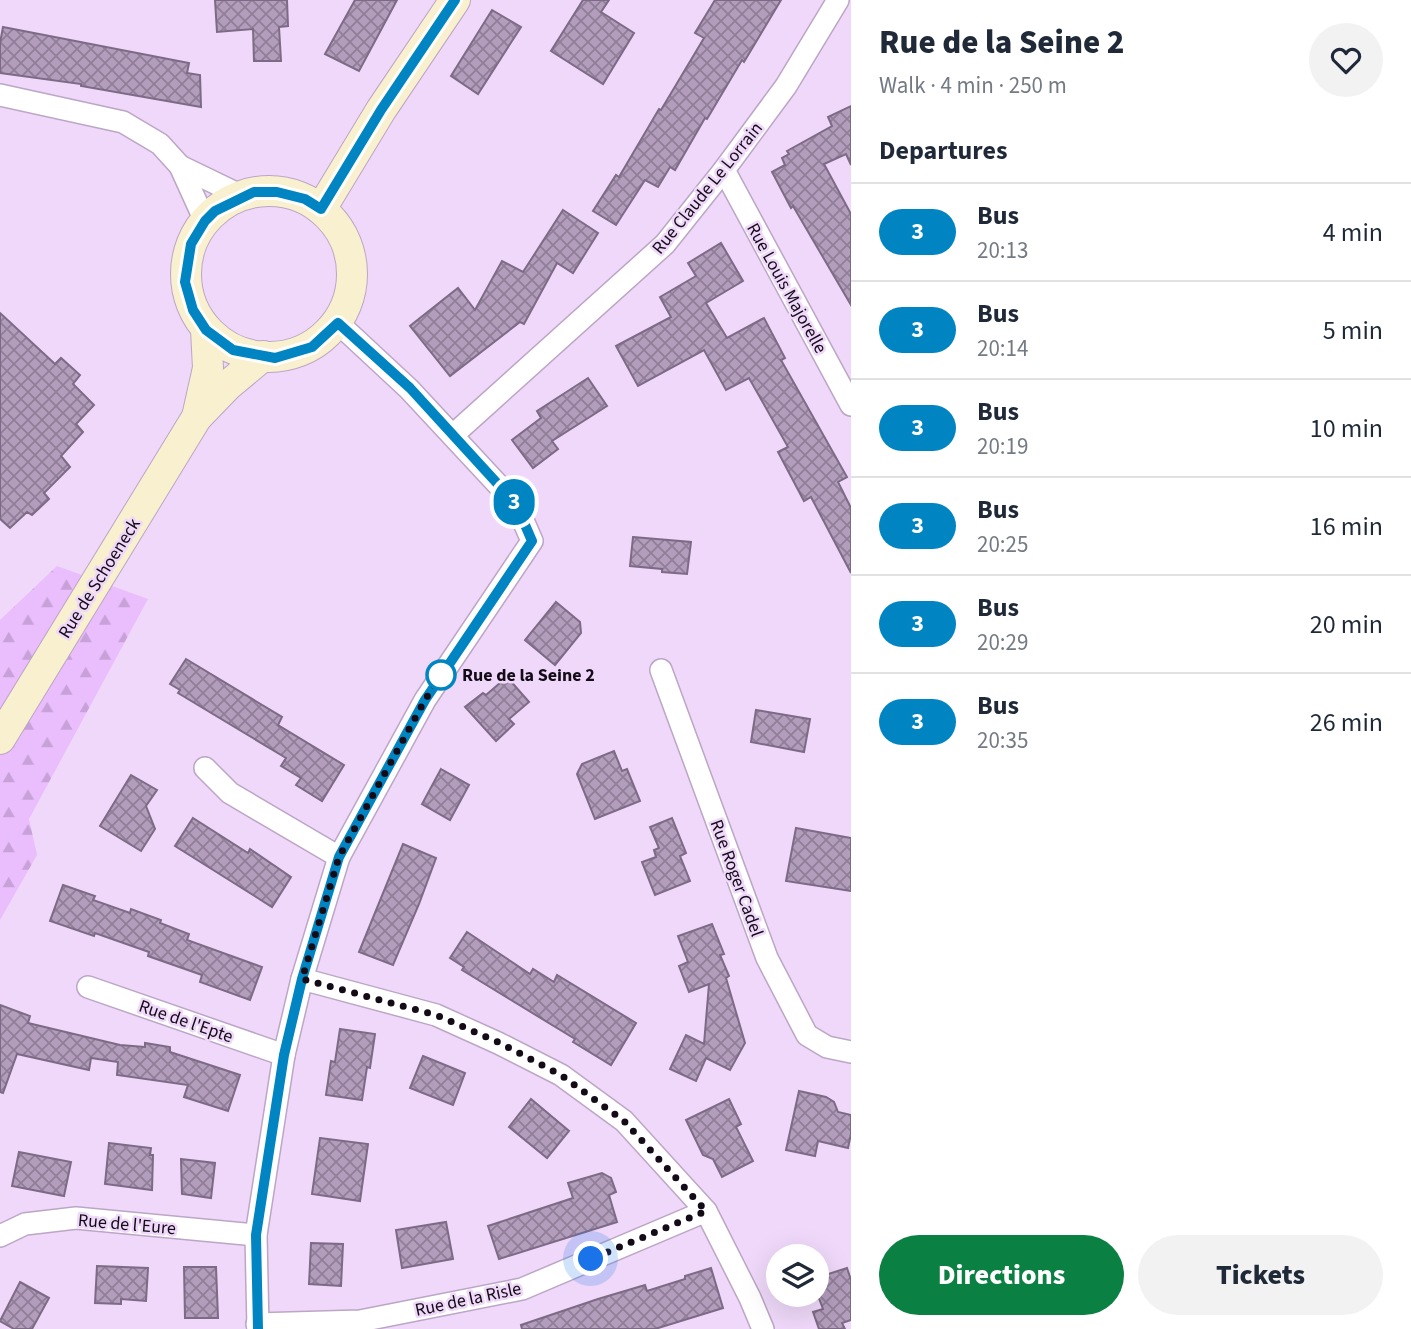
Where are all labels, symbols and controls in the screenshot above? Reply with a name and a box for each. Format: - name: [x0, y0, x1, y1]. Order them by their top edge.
- text: Rue de la Seine 2: [879, 19, 1124, 66]
- button: heart: [1309, 23, 1383, 97]
- text: Walk · 4 min · 250 m: [879, 69, 1067, 102]
- street label: Rue Claude Le Lorrain: [646, 117, 769, 260]
- text: Departures: [879, 132, 1007, 169]
- text: Bus: [977, 197, 1019, 234]
- text: 3: [911, 214, 924, 249]
- text: 4 min: [1323, 214, 1383, 251]
- street label: Rue Louis Majorelle: [740, 218, 833, 358]
- text: 20:13: [977, 234, 1028, 267]
- text: Bus: [977, 295, 1019, 332]
- text: 3: [911, 312, 924, 347]
- text: 5 min: [1323, 312, 1383, 349]
- text: 20:14: [977, 332, 1028, 365]
- text: Bus: [977, 393, 1019, 430]
- text: 3: [911, 410, 924, 445]
- text: 10 min: [1310, 410, 1383, 447]
- text: 20:19: [977, 430, 1028, 463]
- line badge: 3: [491, 479, 537, 525]
- text: 3: [508, 484, 520, 519]
- text: Bus: [977, 491, 1019, 528]
- text: 3: [911, 508, 924, 543]
- text: 16 min: [1310, 508, 1383, 545]
- street label: Rue de Schoeneck: [52, 513, 146, 643]
- text: 20:25: [977, 528, 1028, 561]
- text: Bus: [977, 589, 1019, 626]
- text: 3: [911, 606, 924, 641]
- text: 20 min: [1310, 606, 1383, 643]
- text: 20:29: [977, 626, 1028, 659]
- marker: Rue de la Seine 2: [426, 660, 456, 690]
- place label: Rue de la Seine 2: [462, 663, 595, 688]
- text: Bus: [977, 687, 1019, 724]
- text: 3: [911, 704, 924, 739]
- text: 26 min: [1310, 704, 1383, 741]
- text: 20:35: [977, 724, 1028, 757]
- street label: Rue Roger Cadel: [704, 816, 769, 940]
- street label: Rue de l'Epte: [135, 994, 236, 1049]
- street label: Rue de l'Eure: [77, 1208, 177, 1241]
- button: Directions: [879, 1235, 1124, 1315]
- button: Tickets: [1138, 1235, 1383, 1315]
- your location: [573, 1241, 608, 1276]
- map controls: [766, 1244, 829, 1307]
- button: layers: [766, 1244, 829, 1307]
- street label: Rue de la Risle: [413, 1276, 524, 1323]

